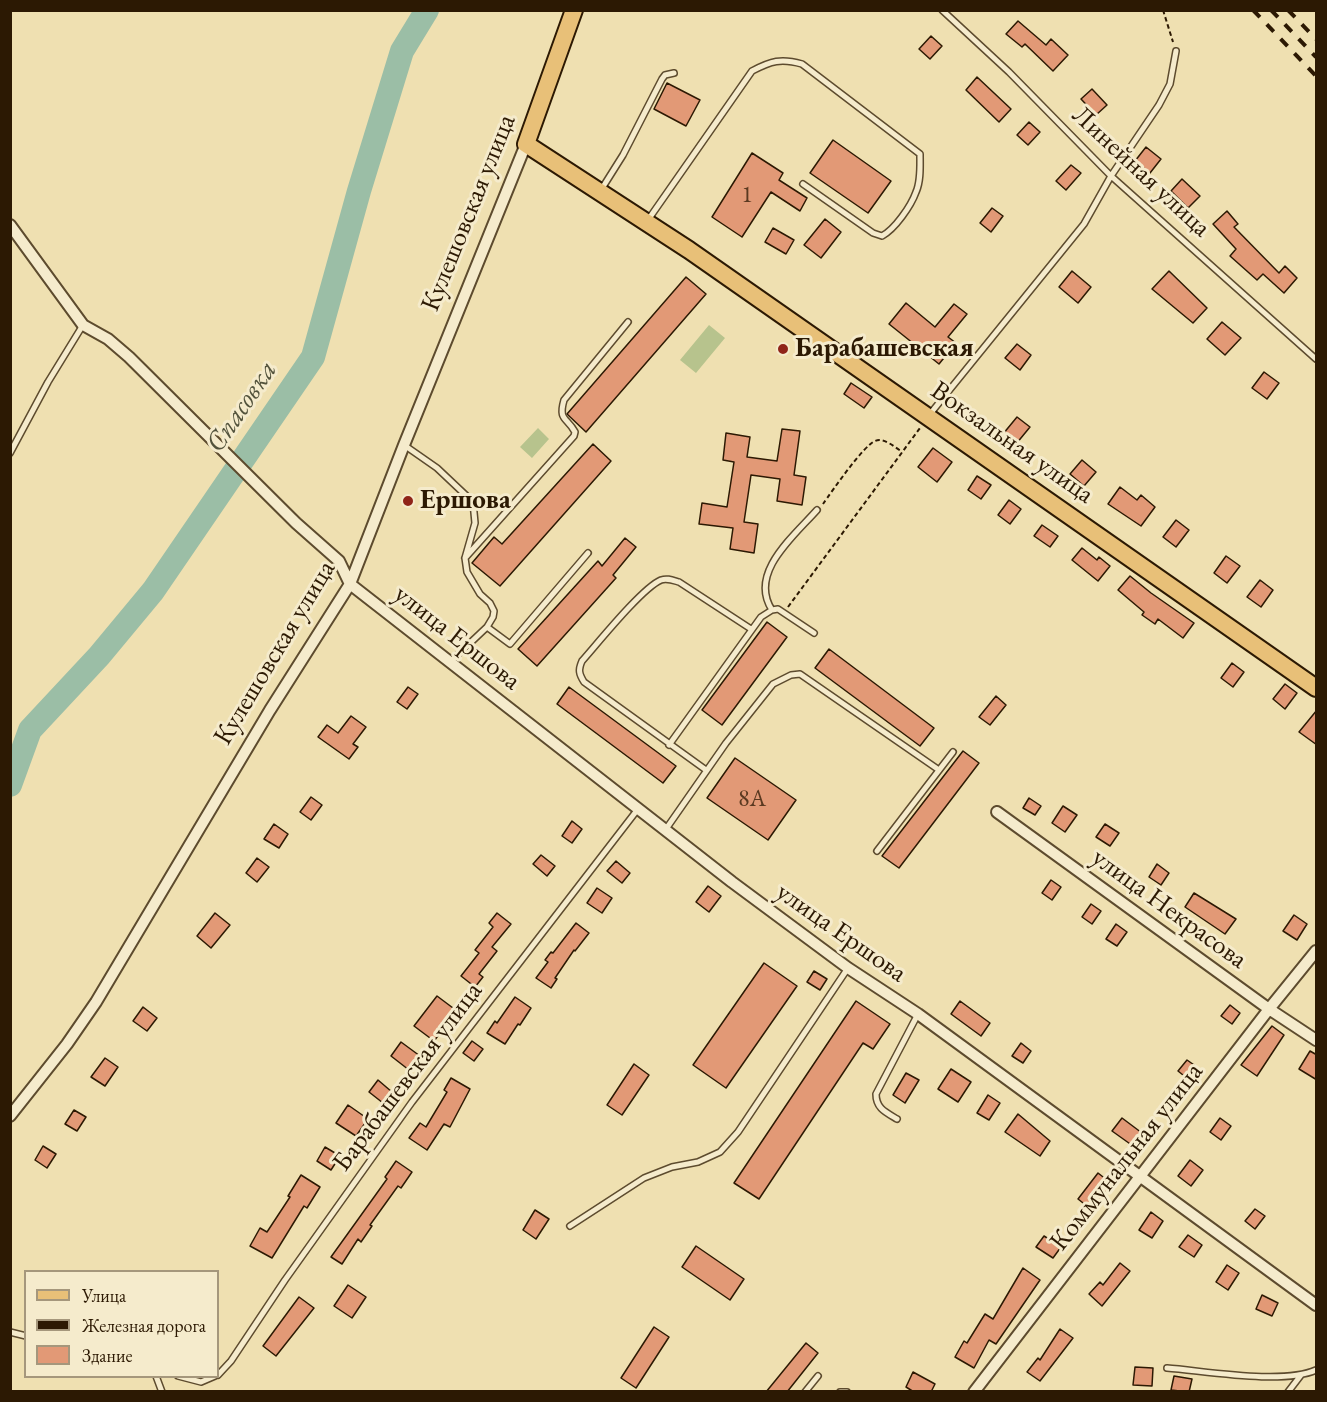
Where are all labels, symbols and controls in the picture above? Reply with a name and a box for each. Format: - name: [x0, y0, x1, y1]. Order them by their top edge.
- street label: Линейная улица: [1065, 100, 1217, 244]
- street label: Кулешовская улица: [415, 110, 523, 316]
- house number: 1: [741, 181, 753, 209]
- place label: Барабашевская: [795, 333, 974, 365]
- marker: Барабашевская: [776, 342, 790, 356]
- water label: Спасовка: [199, 355, 285, 459]
- street label: Вокзальная улица: [924, 375, 1100, 511]
- place label: Ершова: [420, 485, 511, 517]
- marker: Ершова: [401, 494, 415, 508]
- street label: Кулешовская улица: [207, 555, 343, 751]
- street label: улица Ершова: [387, 578, 527, 698]
- house number: 8А: [738, 785, 766, 813]
- street label: улица Некрасова: [1085, 842, 1253, 976]
- street label: улица Ершова: [769, 876, 913, 990]
- street label: Барабашевская улица: [326, 976, 490, 1178]
- street label: Коммунальная улица: [1044, 1057, 1210, 1257]
- legend: [24, 1270, 219, 1378]
- text: Улица: [82, 1284, 126, 1307]
- text: Железная дорога: [82, 1314, 206, 1337]
- text: Здание: [82, 1344, 132, 1367]

